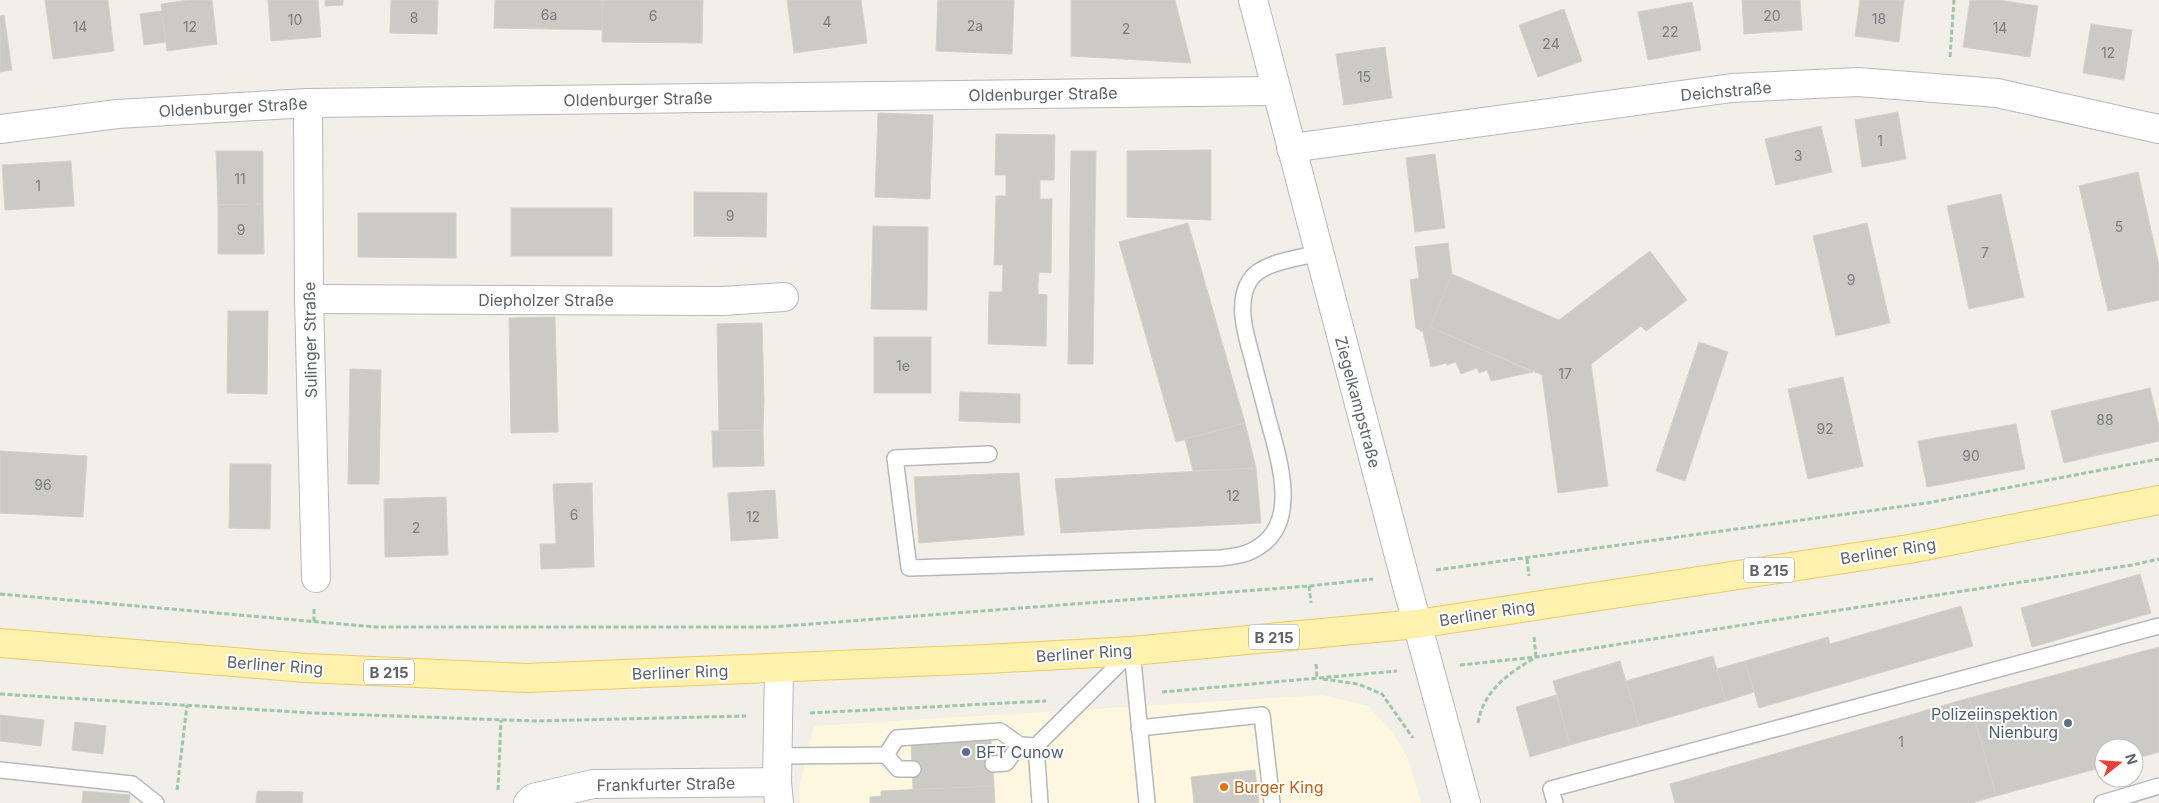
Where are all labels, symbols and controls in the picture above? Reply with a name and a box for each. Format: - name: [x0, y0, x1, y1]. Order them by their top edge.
- house number: 6a: [541, 6, 557, 23]
- house number: 6: [649, 7, 657, 24]
- house number: 20: [1763, 7, 1781, 24]
- house number: 8: [410, 9, 418, 26]
- house number: 18: [1872, 10, 1886, 27]
- house number: 10: [288, 11, 302, 28]
- house number: 4: [822, 13, 832, 30]
- house number: 2a: [967, 17, 983, 34]
- house number: 14: [73, 18, 87, 35]
- house number: 12: [183, 18, 197, 35]
- house number: 14: [1993, 19, 2007, 36]
- house number: 2: [1122, 20, 1130, 37]
- house number: 22: [1661, 23, 1679, 40]
- house number: 24: [1542, 35, 1560, 52]
- house number: 12: [2101, 44, 2115, 61]
- house number: 15: [1357, 68, 1371, 85]
- street label: Deichstraße: [1680, 77, 1772, 105]
- street label: Oldenburger Straße: [968, 83, 1118, 105]
- street label: Oldenburger Straße: [563, 88, 713, 110]
- street label: Oldenburger Straße: [158, 93, 308, 121]
- house number: 1: [1877, 132, 1883, 149]
- house number: 3: [1794, 147, 1802, 164]
- house number: 11: [234, 170, 246, 187]
- house number: 1: [35, 177, 41, 194]
- house number: 9: [726, 207, 734, 224]
- house number: 5: [2115, 218, 2123, 235]
- house number: 9: [237, 221, 245, 238]
- house number: 7: [1981, 244, 1989, 261]
- house number: 9: [1847, 271, 1855, 288]
- street label: Sulinger Straße: [299, 282, 321, 398]
- street label: Diepholzer Straße: [478, 290, 614, 310]
- street label: Ziegelkampstraße: [1331, 334, 1385, 470]
- house number: 1e: [896, 357, 910, 374]
- house number: 17: [1558, 365, 1572, 382]
- house number: 88: [2096, 411, 2114, 428]
- house number: 92: [1816, 420, 1834, 437]
- house number: 90: [1962, 447, 1980, 464]
- house number: 96: [34, 476, 52, 493]
- house number: 12: [1226, 487, 1240, 504]
- house number: 6: [570, 506, 578, 523]
- house number: 12: [746, 508, 760, 525]
- house number: 2: [412, 519, 420, 536]
- street label: Berliner Ring: [1839, 534, 1937, 568]
- road number: B 215: [1744, 558, 1794, 582]
- street label: Berliner Ring: [1438, 596, 1536, 630]
- road number: B 215: [1249, 624, 1299, 650]
- street label: Berliner Ring: [1035, 640, 1133, 666]
- street label: Berliner Ring: [226, 652, 324, 678]
- road number: B 215: [364, 660, 414, 684]
- street label: Berliner Ring: [631, 660, 729, 684]
- place label: Polizeiinspektion Nienburg: [1931, 704, 2058, 742]
- marker: Polizeiinspektion Nienburg: [2062, 717, 2074, 729]
- house number: 1: [1898, 733, 1904, 750]
- north arrow: [2094, 738, 2144, 788]
- place label: BFT Cunow: [976, 742, 1064, 762]
- marker: BFT Cunow: [960, 746, 972, 758]
- text: N: [2122, 751, 2142, 767]
- street label: Frankfurter Straße: [597, 773, 735, 795]
- place label: Burger King: [1234, 777, 1324, 797]
- marker: Burger King: [1218, 781, 1230, 793]

